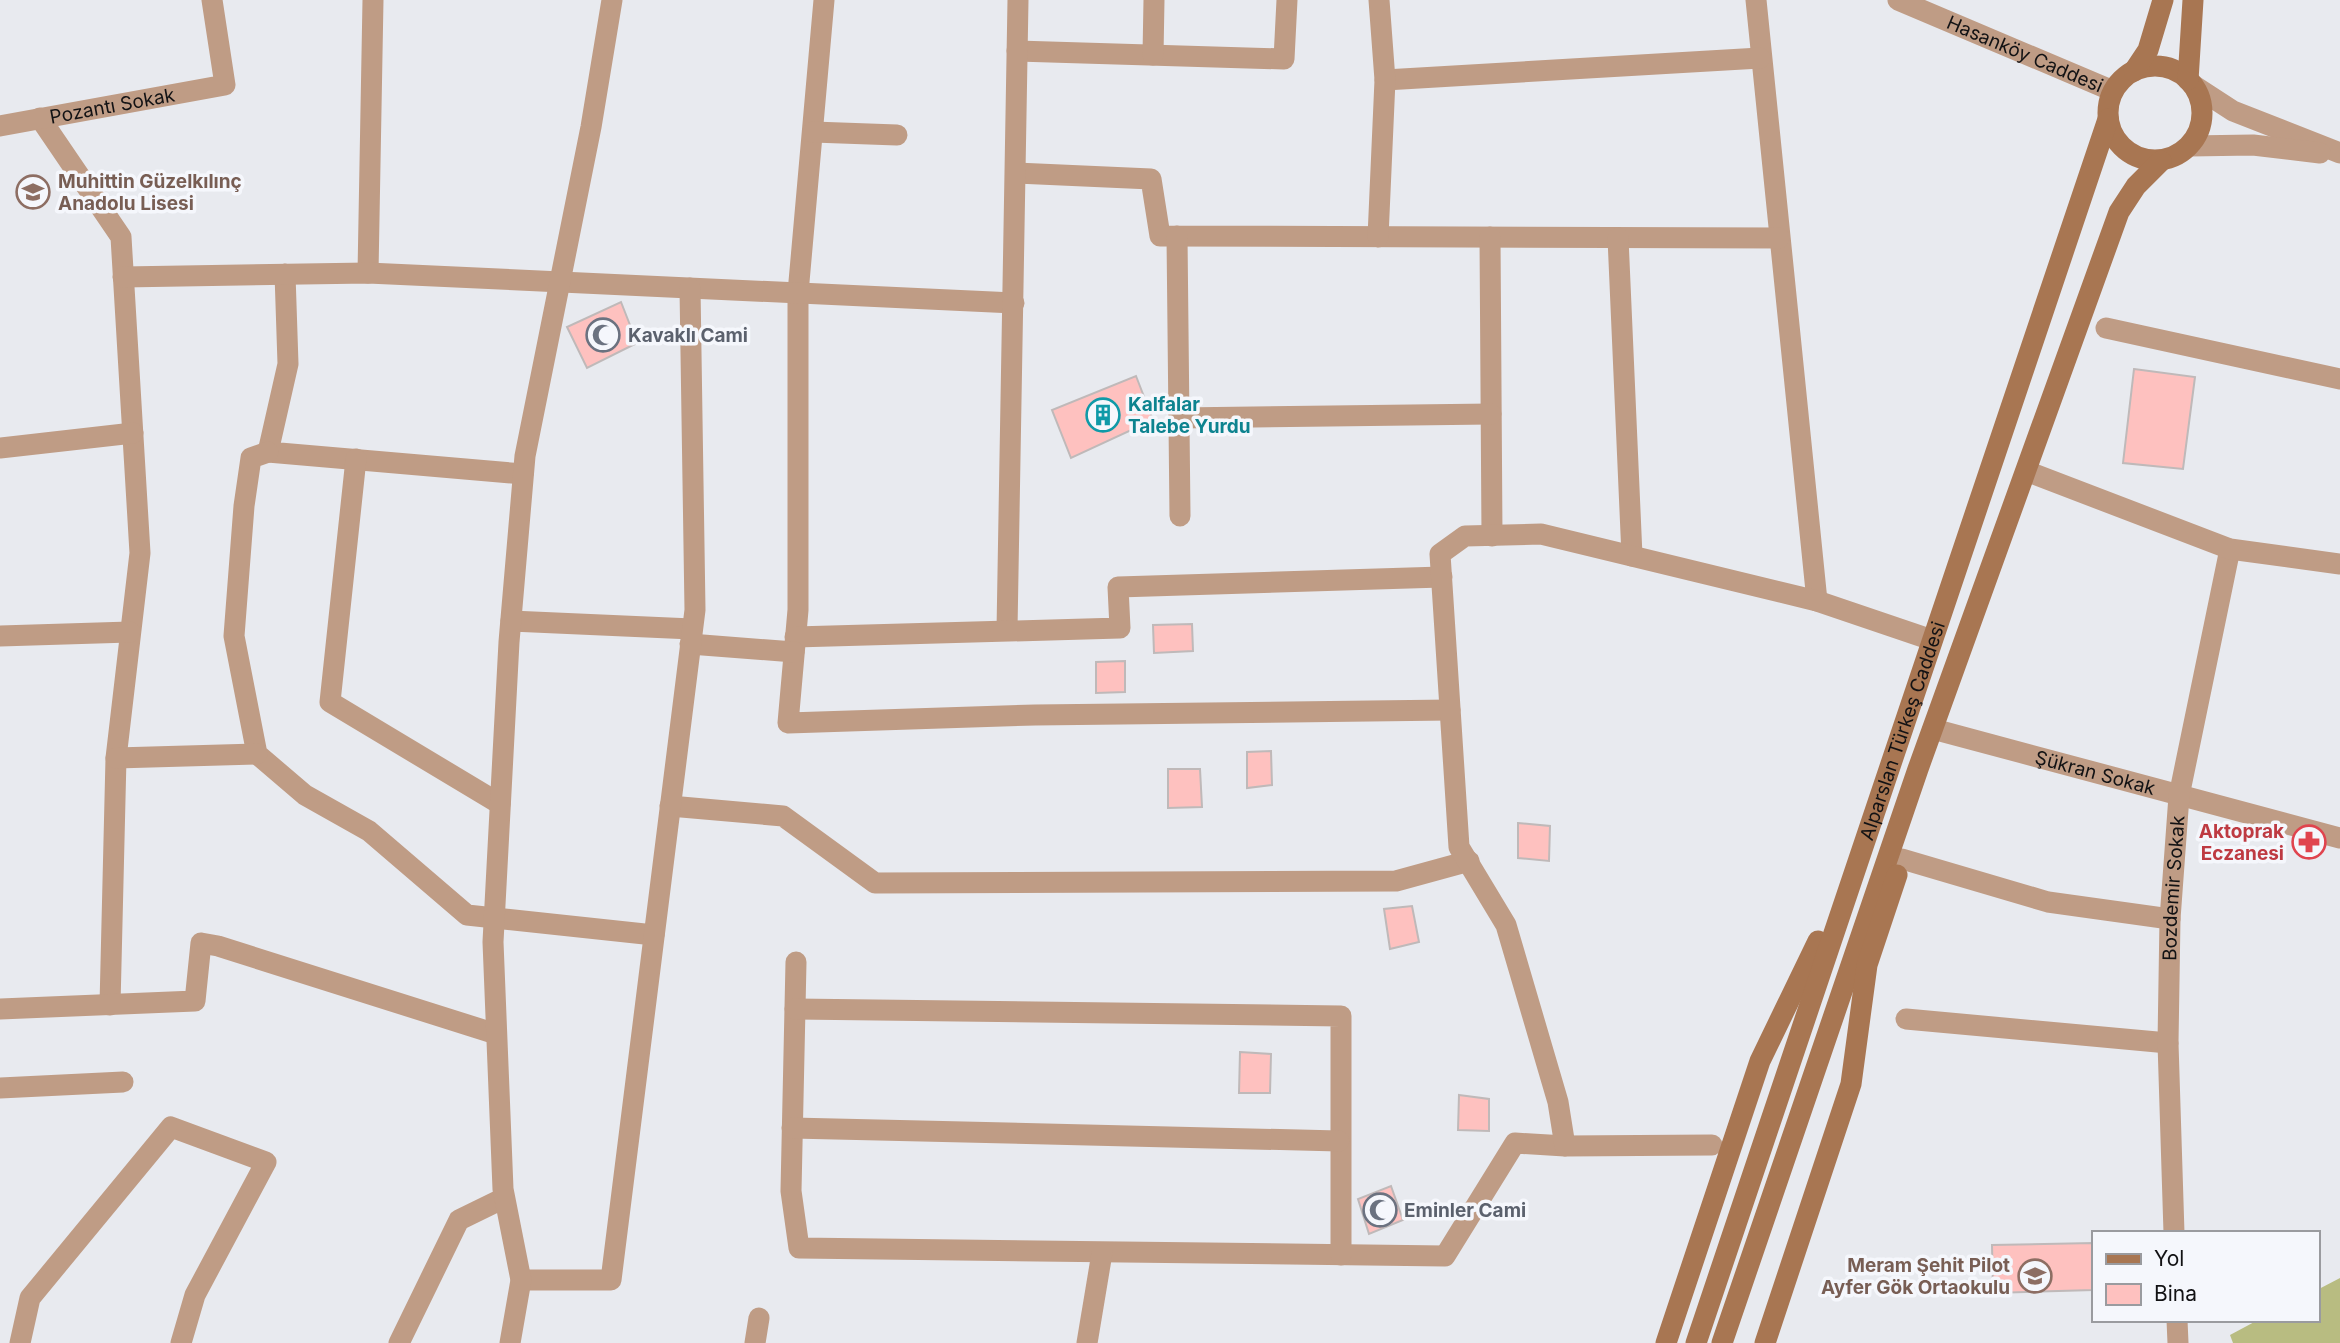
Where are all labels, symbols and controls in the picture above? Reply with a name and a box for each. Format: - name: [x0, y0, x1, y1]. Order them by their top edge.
- street label: Hasanköy Caddesi: [1943, 11, 2106, 97]
- street label: Pozantı Sokak: [48, 83, 177, 129]
- place label: Muhittin Güzelkılınç Anadolu Lisesi: [58, 170, 242, 215]
- school or university icon: Muhittin Güzelkılınç Anadolu Lisesi: [14, 173, 52, 211]
- mosque icon: Kavaklı Cami: [584, 316, 622, 354]
- place label: Kavaklı Cami: [628, 324, 748, 347]
- place label: Kalfalar Talebe Yurdu: [1128, 393, 1251, 438]
- building icon: Kalfalar Talebe Yurdu: [1084, 396, 1122, 434]
- street label: Alparslan Türkeş Caddesi: [1855, 619, 1950, 843]
- street label: Şükran Sokak: [2033, 746, 2158, 800]
- street label: Bozdemir Sokak: [2158, 814, 2190, 961]
- place label: Aktoprak Eczanesi: [2199, 820, 2284, 865]
- pharmacy icon: Aktoprak Eczanesi: [2290, 823, 2328, 861]
- mosque icon: Eminler Cami: [1361, 1191, 1399, 1229]
- place label: Eminler Cami: [1404, 1199, 1526, 1222]
- legend: [2092, 1231, 2319, 1322]
- text: Yol: [2154, 1246, 2184, 1271]
- place label: Meram Şehit Pilot Ayfer Gök Ortaokulu: [1821, 1254, 2010, 1299]
- school or university icon: Meram Şehit Pilot Ayfer Gök Ortaokulu: [2016, 1257, 2054, 1295]
- text: Bina: [2154, 1281, 2197, 1306]

